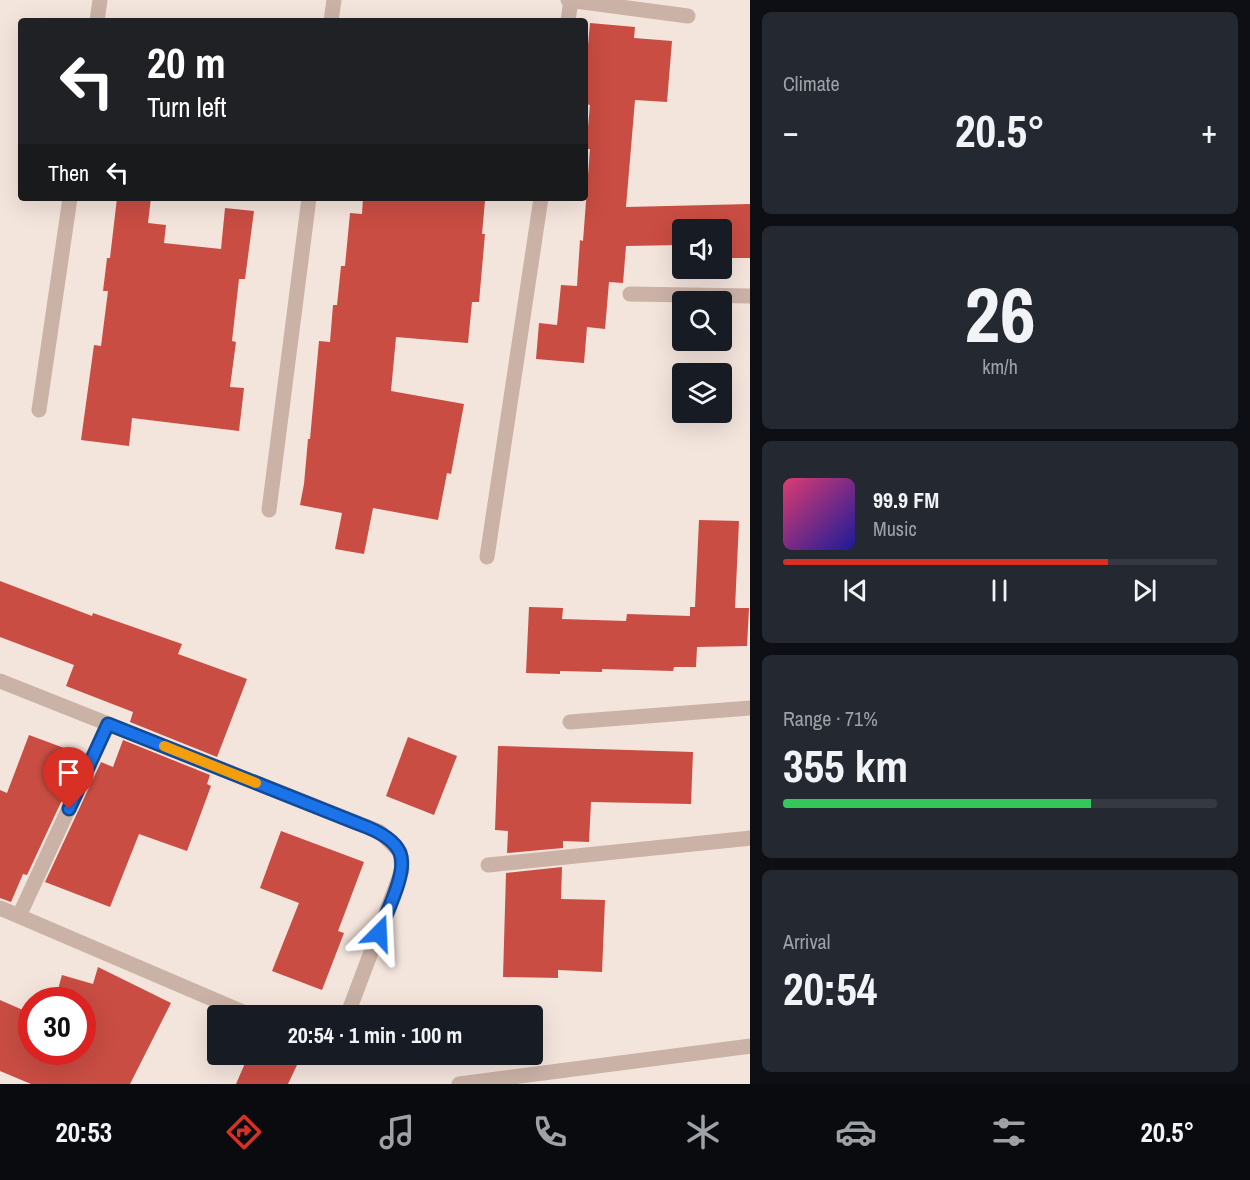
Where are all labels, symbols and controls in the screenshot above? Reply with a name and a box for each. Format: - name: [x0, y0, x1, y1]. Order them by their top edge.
- text: 20 m: [147, 35, 226, 91]
- icon: left: [48, 42, 126, 120]
- text: Climate: [783, 70, 840, 97]
- text: Turn left: [147, 89, 226, 125]
- text: 20.5°: [955, 100, 1045, 161]
- text: −: [783, 109, 799, 153]
- text: +: [1201, 109, 1217, 153]
- icon: left: [101, 156, 134, 189]
- text: Then: [48, 158, 89, 188]
- map controls: [672, 219, 732, 423]
- button: sound: [672, 219, 732, 279]
- text: 26: [964, 261, 1036, 366]
- button: search: [672, 291, 732, 351]
- text: km/h: [982, 353, 1018, 380]
- button: layers: [672, 363, 732, 423]
- text: 99.9 FM: [873, 485, 939, 515]
- text: Music: [873, 515, 917, 542]
- icon: previous: [839, 574, 872, 607]
- icon: pause: [983, 574, 1016, 607]
- icon: next: [1128, 574, 1161, 607]
- text: Range · 71%: [783, 705, 878, 732]
- text: 355 km: [783, 735, 908, 796]
- pin: [43, 747, 94, 809]
- icon: arrive: [52, 756, 85, 789]
- position arrow: [347, 901, 411, 965]
- text: Arrival: [783, 928, 830, 955]
- text: 20:54: [783, 958, 877, 1019]
- speed limit sign: 30: [18, 987, 96, 1065]
- text: 20:54 · 1 min · 100 m: [288, 1020, 462, 1050]
- icon: directions: [223, 1111, 265, 1153]
- icon: music: [376, 1111, 418, 1153]
- icon: phone: [529, 1111, 571, 1153]
- icon: climate: [682, 1111, 724, 1153]
- icon: car: [835, 1111, 877, 1153]
- icon: filters: [988, 1111, 1030, 1153]
- text: 20:53: [55, 1114, 112, 1150]
- text: 20.5°: [1141, 1114, 1194, 1150]

